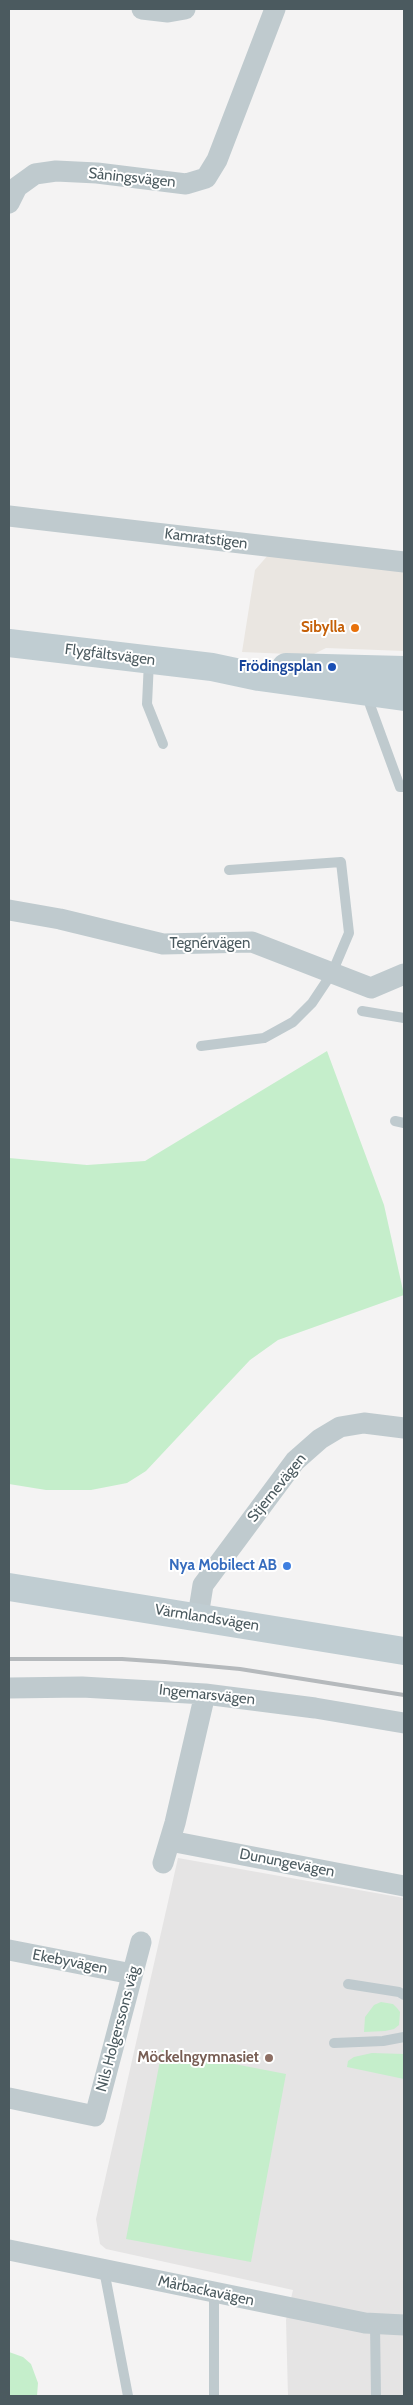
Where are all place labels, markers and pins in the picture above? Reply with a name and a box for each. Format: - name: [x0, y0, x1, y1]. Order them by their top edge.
- place label: Sibylla: [301, 619, 345, 637]
- marker: Sibylla: [349, 622, 361, 634]
- place label: Frödingsplan: [239, 658, 322, 676]
- marker: Frödingsplan: [326, 661, 338, 673]
- place label: Nya Mobilect AB: [169, 1557, 277, 1575]
- marker: Nya Mobilect AB: [281, 1560, 293, 1572]
- place label: Möckelngymnasiet: [137, 2049, 259, 2067]
- marker: Möckelngymnasiet: [263, 2052, 275, 2064]

